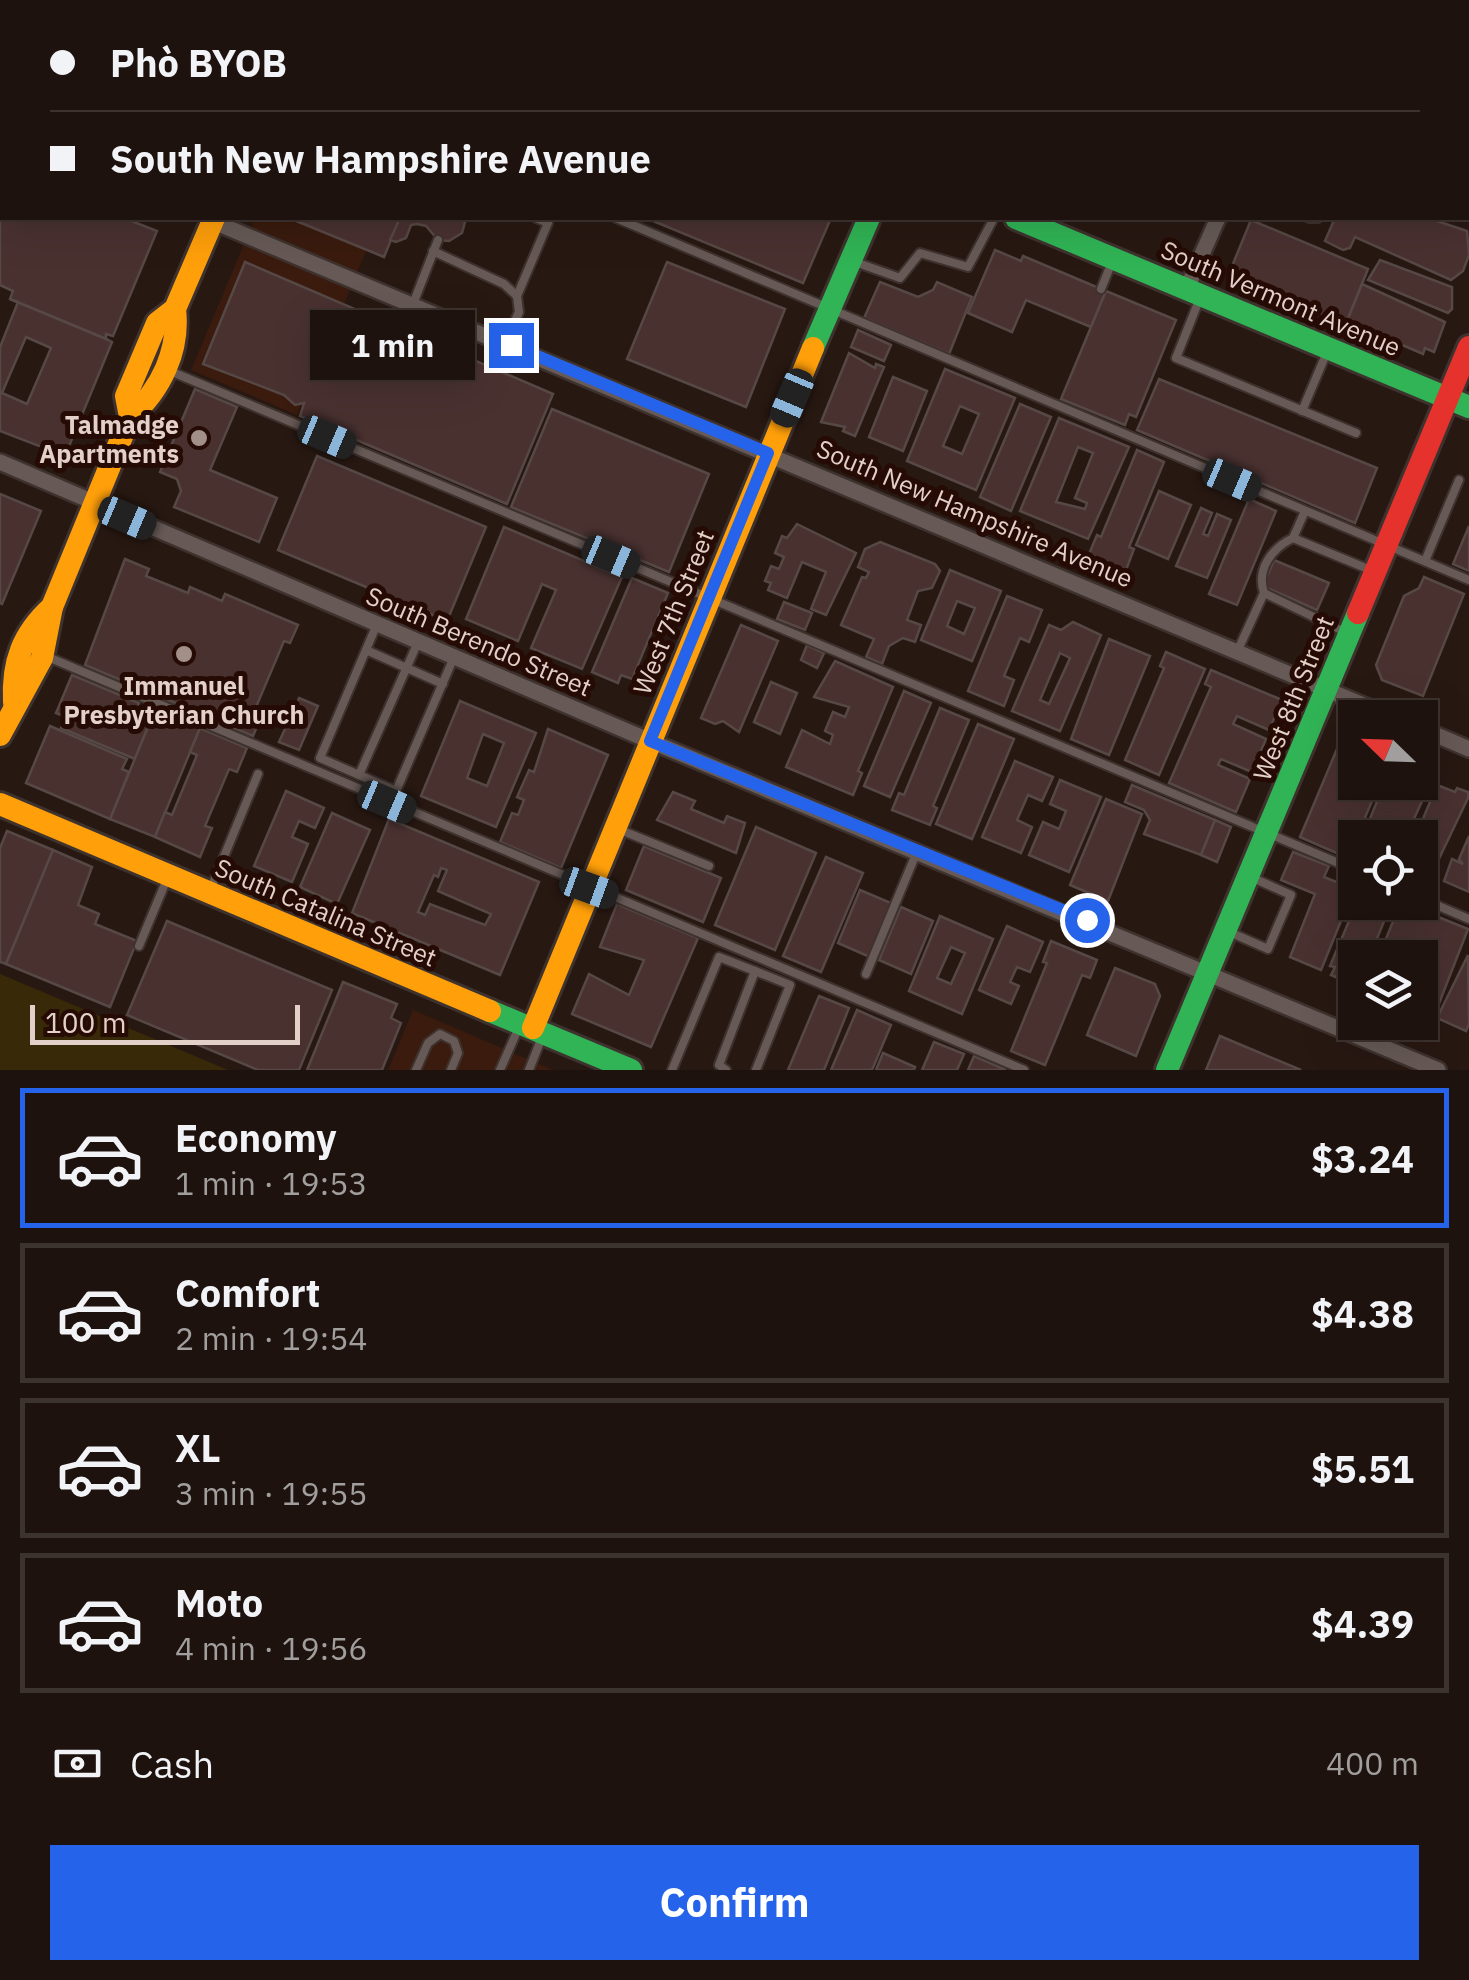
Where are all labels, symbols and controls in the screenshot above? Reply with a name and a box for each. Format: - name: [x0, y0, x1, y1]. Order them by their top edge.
- text: Phò BYOB: [110, 38, 287, 87]
- text: South New Hampshire Avenue: [110, 134, 651, 183]
- street label: South Vermont Avenue: [1156, 233, 1406, 363]
- callout: 1 min: [311, 310, 476, 380]
- route end: [489, 323, 534, 368]
- text: 1 min: [351, 324, 434, 366]
- car: [766, 365, 818, 431]
- place label: Talmadge Apartments: [39, 408, 179, 470]
- car: [294, 411, 360, 463]
- marker: Talmadge Apartments: [188, 427, 210, 449]
- street label: South New Hampshire Avenue: [812, 431, 1138, 595]
- car: [1199, 454, 1265, 506]
- car: [94, 492, 160, 544]
- street label: West 7th Street: [625, 525, 721, 699]
- car: [578, 531, 644, 583]
- street label: South Berendo Street: [361, 579, 597, 703]
- street label: West 8th Street: [1245, 611, 1341, 785]
- marker: Immanuel Presbyterian Church: [173, 643, 195, 665]
- place label: Immanuel Presbyterian Church: [64, 669, 304, 731]
- north arrow: [1338, 700, 1438, 800]
- map controls: [1338, 700, 1438, 1040]
- car: [354, 776, 420, 828]
- button: locate: [1338, 820, 1438, 920]
- street label: South Catalina Street: [210, 850, 442, 974]
- car: [556, 864, 622, 912]
- route start: [1065, 898, 1110, 943]
- button: layers: [1338, 940, 1438, 1040]
- scale bar: [30, 1000, 300, 1044]
- text: 100 m: [45, 1004, 126, 1041]
- icon: car: [55, 1113, 145, 1203]
- text: Economy: [175, 1113, 337, 1162]
- text: $3.24: [1311, 1134, 1414, 1183]
- text: 1 min · 19:53: [175, 1162, 368, 1204]
- icon: car: [55, 1268, 145, 1358]
- text: Comfort: [175, 1268, 320, 1317]
- text: $4.38: [1311, 1289, 1414, 1338]
- text: 2 min · 19:54: [175, 1317, 368, 1359]
- icon: car: [55, 1423, 145, 1513]
- text: XL: [175, 1423, 221, 1472]
- text: $5.51: [1311, 1444, 1414, 1493]
- text: 3 min · 19:55: [175, 1472, 368, 1514]
- icon: car: [55, 1578, 145, 1668]
- text: Moto: [175, 1578, 263, 1627]
- text: $4.39: [1311, 1599, 1414, 1648]
- text: 4 min · 19:56: [175, 1627, 368, 1669]
- icon: cash: [50, 1736, 105, 1791]
- text: Cash: [130, 1739, 214, 1788]
- text: 400 m: [1326, 1742, 1419, 1784]
- button: Confirm: [50, 1845, 1419, 1960]

